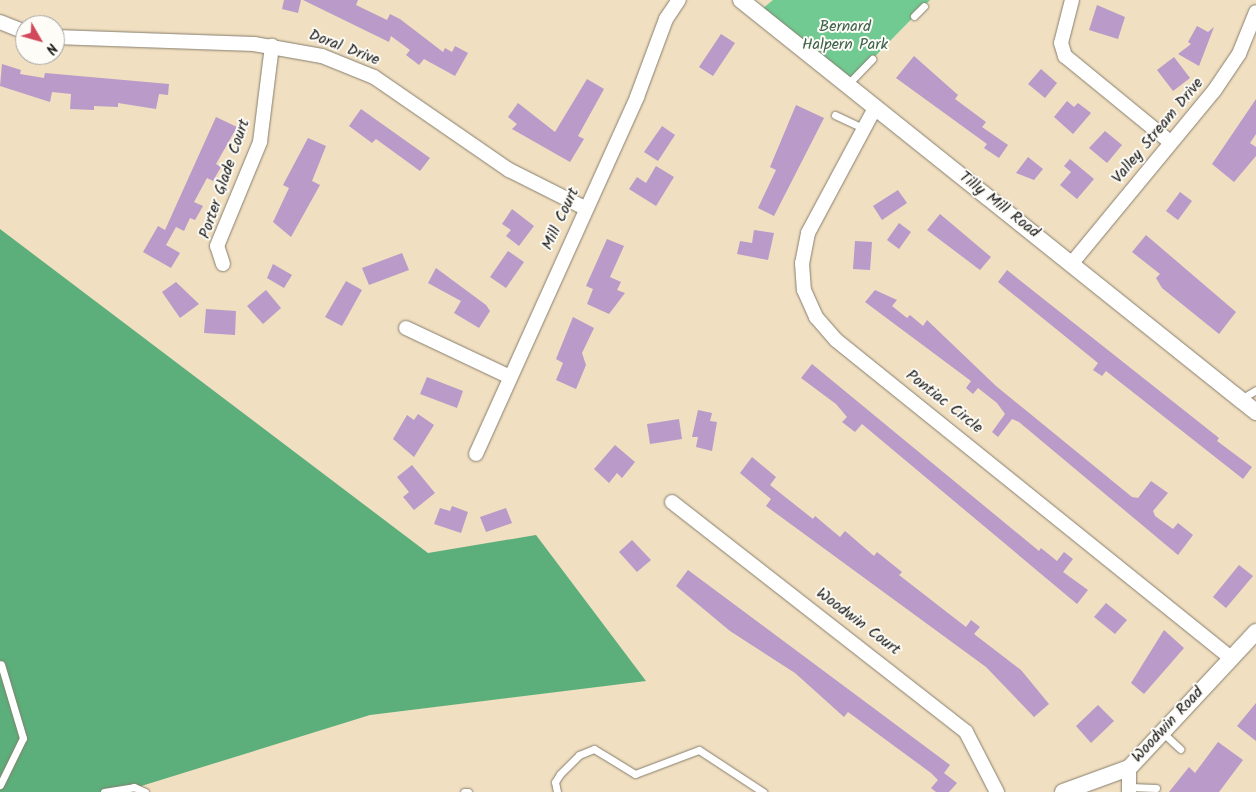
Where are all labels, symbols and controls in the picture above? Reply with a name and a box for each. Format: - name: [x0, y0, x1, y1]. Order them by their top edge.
- north arrow: [15, 15, 65, 65]
- park label: Bernard Halpern Park: [802, 17, 888, 55]
- street label: Doral Drive: [306, 26, 382, 70]
- text: N: [40, 38, 62, 59]
- street label: Valley Stream Drive: [1108, 74, 1208, 188]
- street label: Porter Glade Court: [196, 117, 254, 241]
- street label: Tilly Mill Road: [955, 168, 1043, 242]
- street label: Mill Court: [538, 185, 584, 253]
- street label: Pontiac Circle: [902, 366, 986, 438]
- street label: Woodwin Court: [812, 584, 904, 660]
- street label: Woodwin Road: [1128, 683, 1208, 767]

